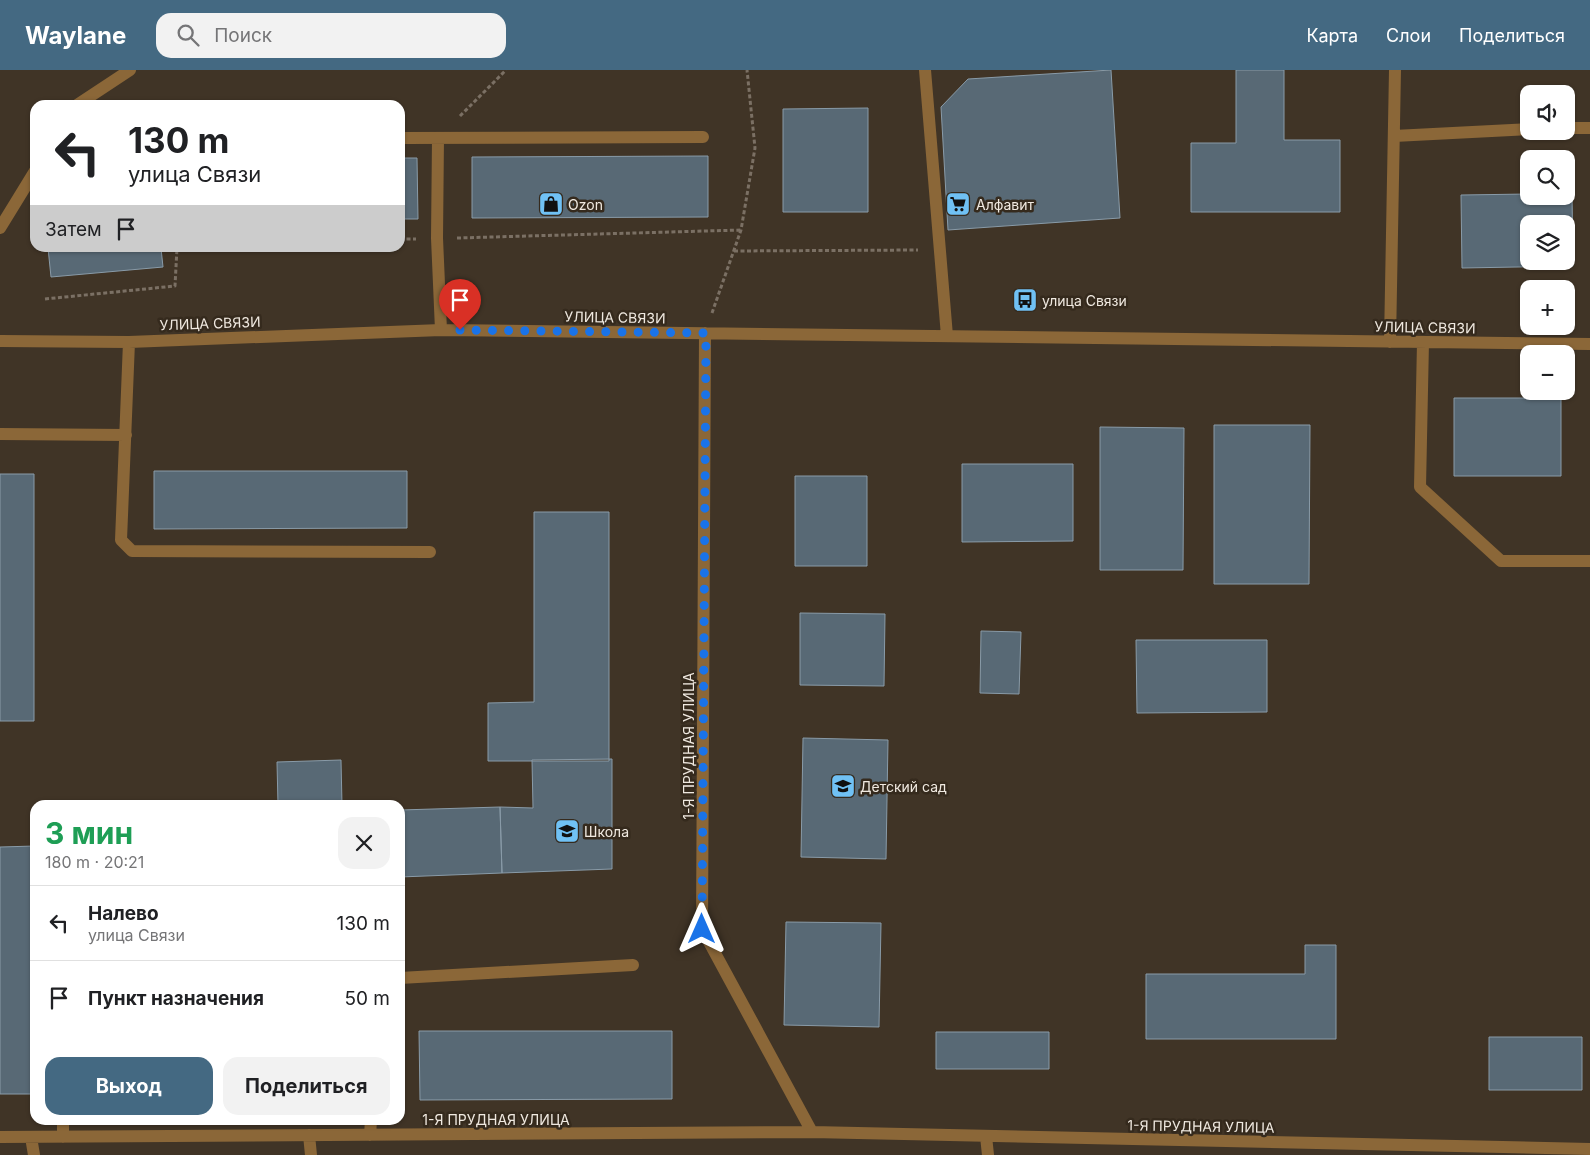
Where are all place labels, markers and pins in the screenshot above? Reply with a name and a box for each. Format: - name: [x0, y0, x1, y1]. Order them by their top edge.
- shop icon: Ozon: [538, 191, 564, 217]
- supermarket icon: Алфавит: [945, 191, 971, 217]
- place label: Ozon: [568, 196, 603, 213]
- place label: Алфавит: [976, 196, 1035, 213]
- pin: [439, 279, 481, 330]
- bus stop icon: улица Связи: [1012, 287, 1038, 313]
- place label: улица Связи: [1042, 292, 1127, 309]
- school or university icon: Детский сад: [830, 773, 856, 799]
- place label: Детский сад: [860, 778, 947, 795]
- school or university icon: Школа: [554, 818, 580, 844]
- place label: Школа: [584, 823, 629, 840]

